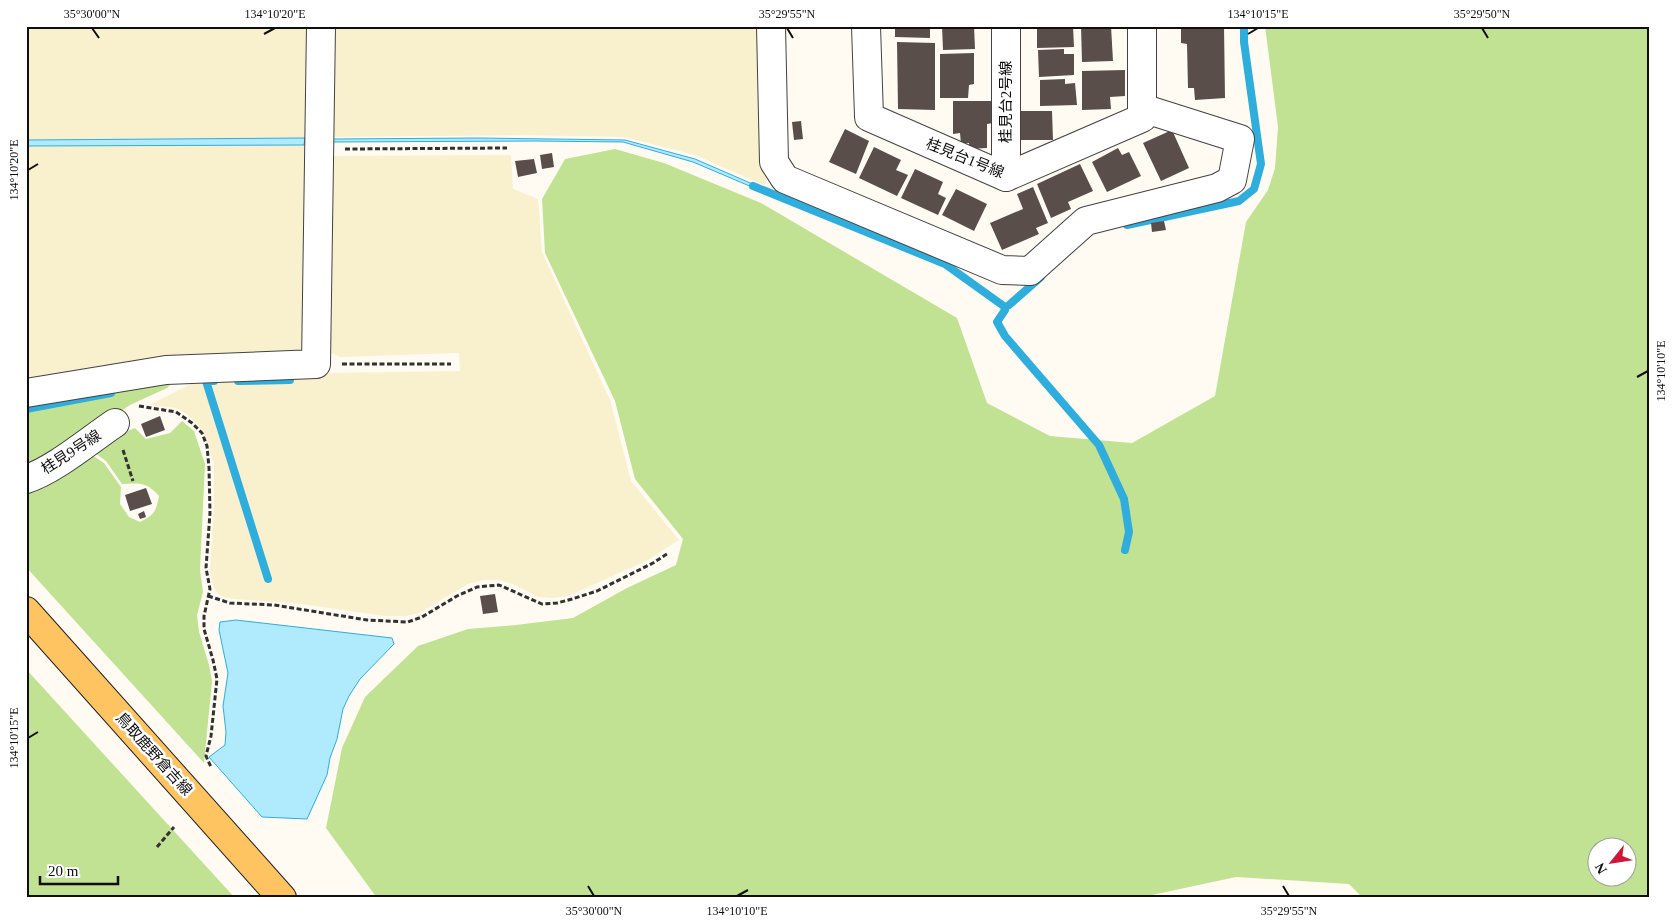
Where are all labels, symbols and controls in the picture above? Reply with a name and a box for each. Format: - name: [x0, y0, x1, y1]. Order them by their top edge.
- text: 35°30'00"N: [64, 7, 121, 21]
- text: 134°10'20"E: [244, 7, 306, 21]
- text: 35°29'55"N: [759, 7, 816, 21]
- text: 134°10'15"E: [1227, 7, 1289, 21]
- text: 35°29'50"N: [1454, 7, 1511, 21]
- street label: 桂見台2号線: [998, 61, 1014, 143]
- street label: 桂見台1号線: [924, 135, 1006, 181]
- text: 134°10'20"E: [7, 139, 21, 201]
- text: 134°10'10"E: [1654, 340, 1668, 402]
- street label: 桂見9号線: [38, 427, 104, 477]
- text: 134°10'15"E: [7, 707, 21, 769]
- street label: 鳥取鹿野倉吉線: [113, 710, 195, 798]
- north arrow: [1588, 836, 1638, 886]
- scale bar: [40, 854, 118, 886]
- text: N: [1592, 860, 1610, 876]
- text: 20 m: [48, 863, 79, 879]
- text: 35°30'00"N: [566, 904, 623, 918]
- text: 134°10'10"E: [706, 904, 768, 918]
- text: 35°29'55"N: [1261, 904, 1318, 918]

